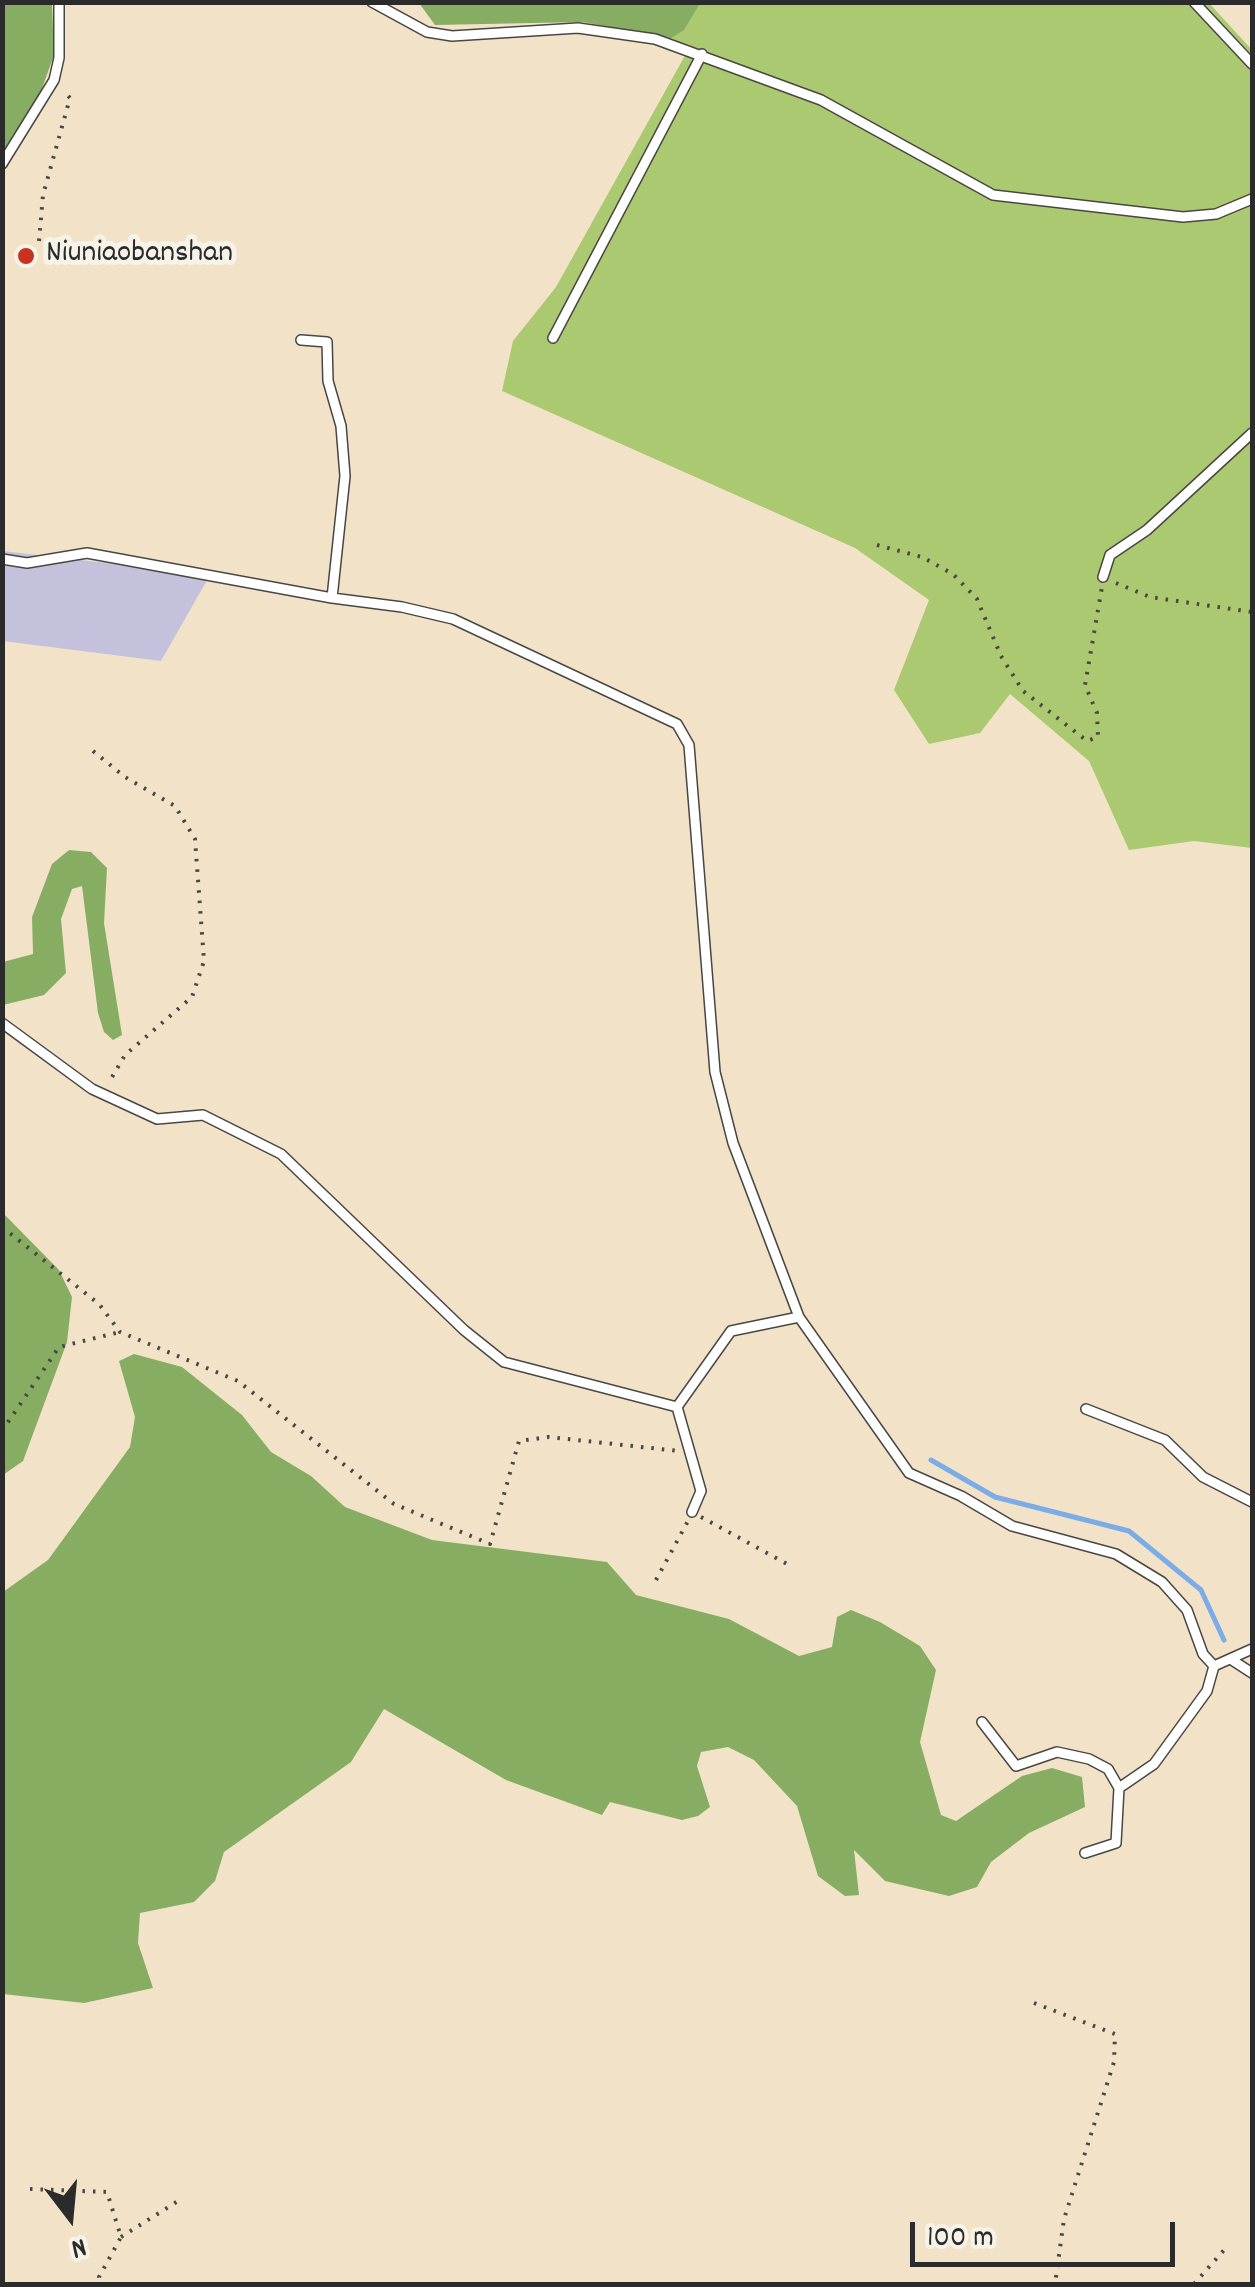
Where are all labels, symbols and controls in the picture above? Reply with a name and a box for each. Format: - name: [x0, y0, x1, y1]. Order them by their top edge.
- place label: Niuniaobanshan: [46, 237, 233, 275]
- marker: Niuniaobanshan: [15, 245, 37, 267]
- north arrow: [20, 2167, 120, 2267]
- scale bar: [915, 2202, 1180, 2264]
- text: 100 m: [927, 2218, 994, 2261]
- text: N: [66, 2225, 90, 2267]

